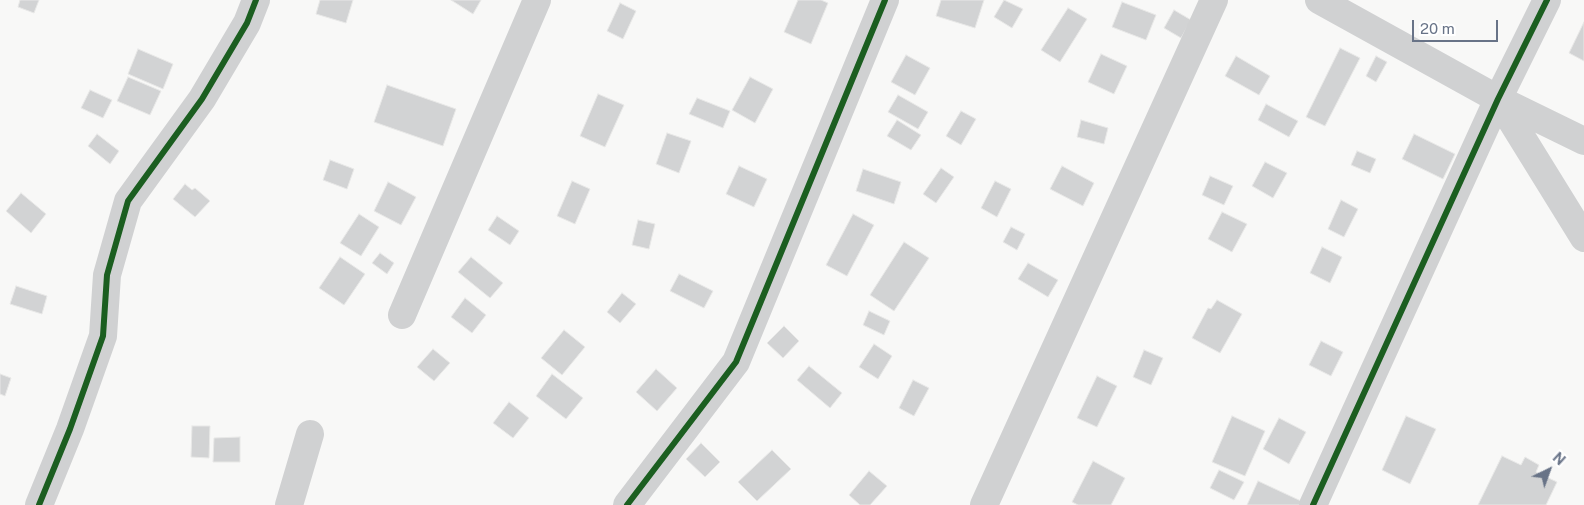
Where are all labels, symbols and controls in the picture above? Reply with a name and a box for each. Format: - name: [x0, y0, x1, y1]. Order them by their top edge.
- scale bar: [1414, 10, 1500, 42]
- text: 20 m: [1420, 20, 1455, 37]
- north arrow: [1524, 445, 1574, 495]
- text: N: [1550, 449, 1568, 468]

